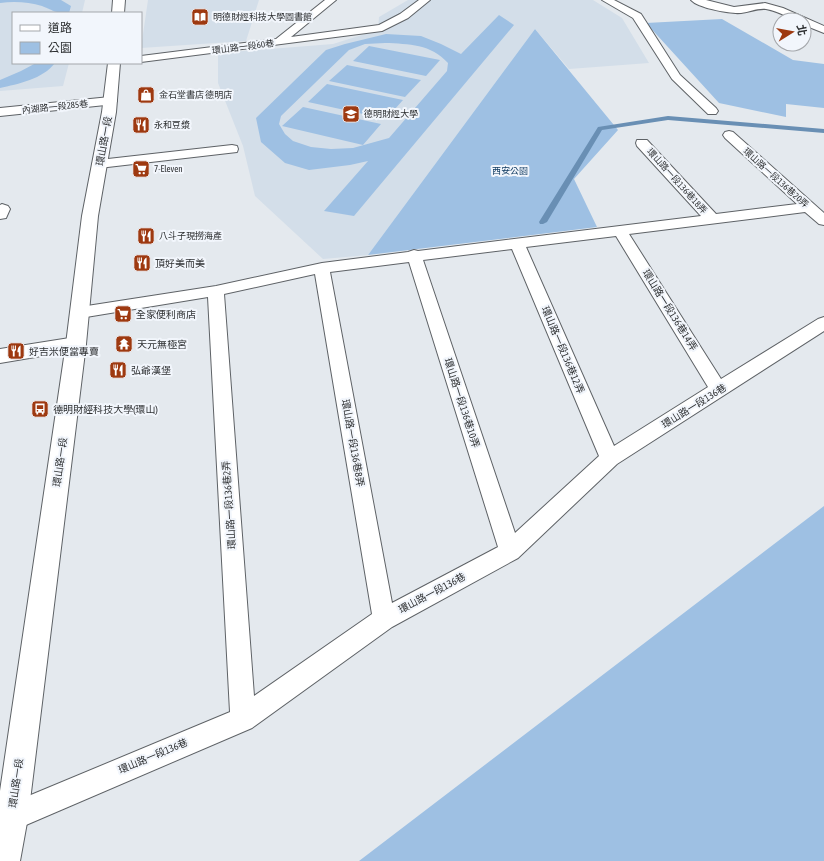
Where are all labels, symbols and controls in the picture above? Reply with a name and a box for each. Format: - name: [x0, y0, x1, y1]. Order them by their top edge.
- library icon: 明德財經科技大學圖書館: [190, 7, 210, 27]
- place label: 明德財經科技大學圖書館: [213, 11, 312, 22]
- legend: [12, 12, 142, 64]
- north arrow: [772, 12, 812, 52]
- text: 道路: [48, 21, 72, 35]
- text: 北: [795, 24, 809, 37]
- street label: 環山路一段60巷: [211, 38, 275, 56]
- text: 公園: [48, 41, 72, 55]
- shop icon: 金石堂書店 德明店: [136, 85, 156, 105]
- place label: 金石堂書店 德明店: [159, 89, 232, 100]
- street label: 內湖路一段285巷: [21, 99, 89, 115]
- school or university icon: 德明財經大學: [341, 104, 361, 124]
- place label: 德明財經大學: [364, 108, 418, 119]
- street label: 環山路一段: [94, 115, 114, 167]
- restaurant icon: 永和豆漿: [131, 115, 151, 135]
- place label: 永和豆漿: [154, 120, 190, 130]
- street label: 環山路一段136巷18弄: [645, 146, 709, 216]
- street label: 環山路一段136巷20弄: [741, 146, 811, 210]
- supermarket icon: 7-Eleven: [131, 159, 151, 179]
- place label: 7-Eleven: [154, 164, 183, 174]
- park label: 西安公園: [492, 166, 528, 176]
- restaurant icon: 八斗子現撈海產: [136, 226, 156, 246]
- place label: 八斗子現撈海產: [159, 231, 222, 241]
- restaurant icon: 頂好美而美: [132, 253, 152, 273]
- place label: 頂好美而美: [155, 258, 205, 269]
- street label: 環山路一段136巷14弄: [641, 267, 699, 353]
- supermarket icon: 全家便利商店: [113, 304, 133, 324]
- street label: 環山路一段136巷12弄: [540, 305, 586, 395]
- place label: 全家便利商店: [136, 309, 196, 320]
- temple icon: 天元無極宮: [114, 334, 134, 354]
- place label: 天元無極宮: [137, 339, 187, 350]
- restaurant icon: 好吉米便當專賣: [6, 341, 26, 361]
- place label: 好吉米便當專賣: [29, 346, 99, 357]
- street label: 環山路一段136巷10弄: [442, 357, 482, 449]
- restaurant icon: 弘爺漢堡: [108, 360, 128, 380]
- place label: 弘爺漢堡: [131, 365, 171, 376]
- street label: 環山路一段136巷: [660, 382, 728, 430]
- street label: 環山路一段136巷8弄: [340, 398, 366, 488]
- bus stop icon: 德明財經科技大學(環山): [30, 399, 50, 419]
- place label: 德明財經科技大學(環山): [53, 404, 158, 415]
- street label: 環山路一段: [51, 436, 69, 488]
- street label: 環山路一段136巷2弄: [220, 460, 238, 550]
- street label: 環山路一段136巷: [397, 571, 467, 615]
- street label: 環山路一段136巷: [117, 736, 189, 776]
- street label: 環山路一段: [7, 757, 25, 809]

